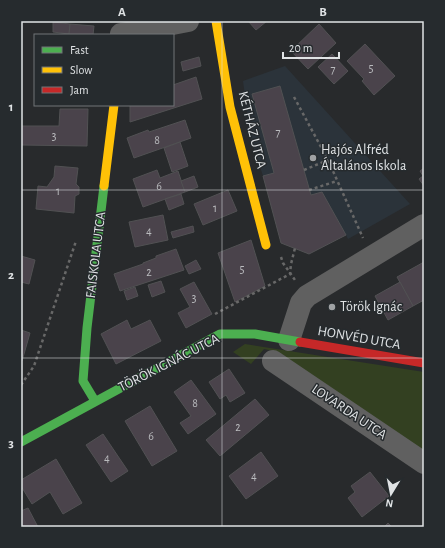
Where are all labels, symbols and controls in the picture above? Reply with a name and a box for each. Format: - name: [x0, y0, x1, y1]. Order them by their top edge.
- text: A: [118, 6, 126, 19]
- text: B: [319, 6, 327, 19]
- legend: [34, 34, 174, 106]
- scale bar: [283, 34, 339, 60]
- text: 20 m: [289, 42, 312, 54]
- text: Fast: [70, 44, 89, 56]
- house number: 5: [368, 62, 374, 74]
- house number: 7: [330, 63, 336, 75]
- text: Slow: [70, 64, 92, 76]
- text: Jam: [70, 84, 89, 96]
- street label: KÉTHÁZ UTCA: [236, 89, 271, 170]
- text: 1: [9, 101, 13, 114]
- house number: 7: [275, 126, 281, 138]
- house number: 3: [52, 130, 57, 142]
- house number: 8: [154, 134, 160, 146]
- place label: Hajós Alfréd Általános Iskola: [321, 143, 407, 173]
- marker: Hajós Alfréd Általános Iskola: [308, 153, 318, 163]
- house number: 6: [156, 180, 162, 192]
- house number: 1: [56, 185, 60, 197]
- house number: 1: [213, 202, 217, 214]
- street label: FAISKOLA UTCA: [84, 211, 108, 299]
- house number: 4: [146, 225, 152, 237]
- house number: 5: [239, 263, 245, 275]
- house number: 2: [146, 266, 152, 278]
- text: 2: [8, 269, 14, 282]
- house number: 3: [192, 292, 197, 304]
- place label: Török Ignác: [340, 300, 403, 314]
- marker: Török Ignác: [327, 302, 337, 312]
- street label: HONVÉD UTCA: [316, 321, 402, 352]
- street label: TÖRÖK IGNÁC UTCA: [115, 329, 222, 394]
- street label: LOVARDA UTCA: [309, 382, 389, 442]
- house number: 8: [192, 397, 198, 409]
- house number: 2: [235, 421, 241, 433]
- house number: 6: [148, 430, 154, 442]
- text: 3: [8, 437, 14, 450]
- house number: 4: [104, 452, 110, 464]
- house number: 4: [251, 470, 257, 482]
- north arrow: [371, 474, 411, 514]
- text: N: [385, 497, 394, 509]

